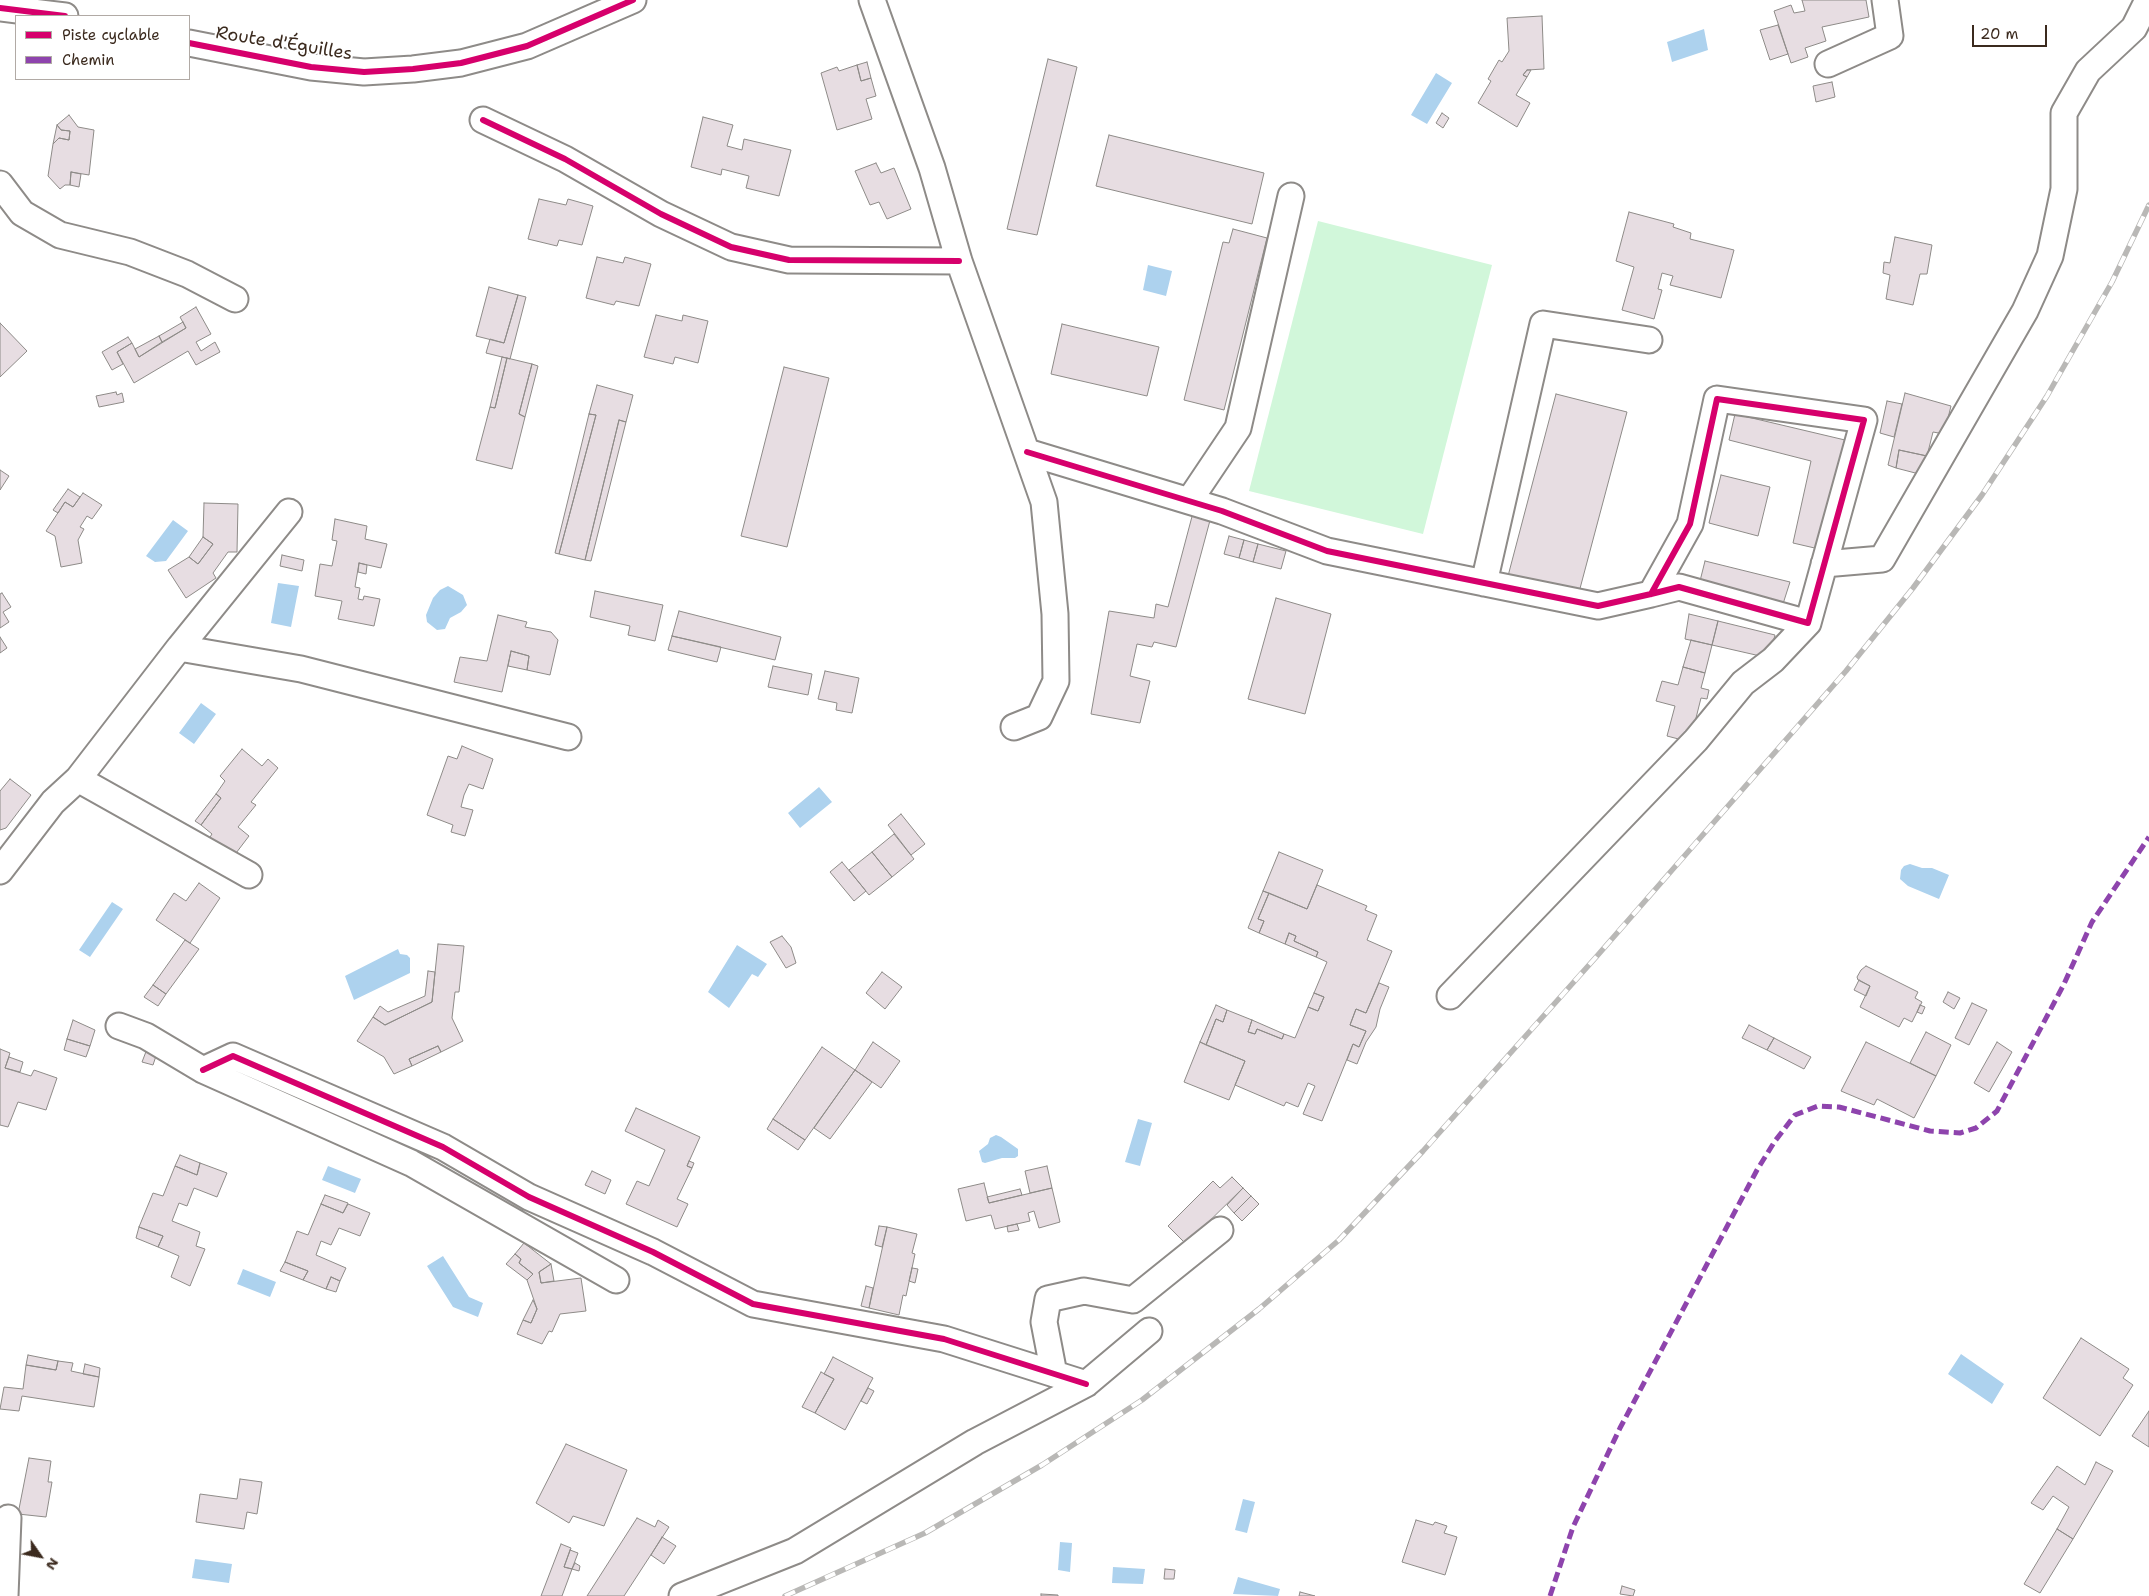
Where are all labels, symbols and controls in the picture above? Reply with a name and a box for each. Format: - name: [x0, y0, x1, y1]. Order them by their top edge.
- legend: [15, 15, 190, 80]
- scale bar: [1974, 15, 2049, 47]
- street label: Route d'Éguilles: [214, 23, 354, 65]
- text: 20 m: [1980, 24, 2019, 44]
- text: Piste cyclable: [62, 25, 160, 45]
- text: Chemin: [62, 50, 115, 70]
- north arrow: [15, 1531, 65, 1581]
- text: N: [42, 1555, 63, 1574]

